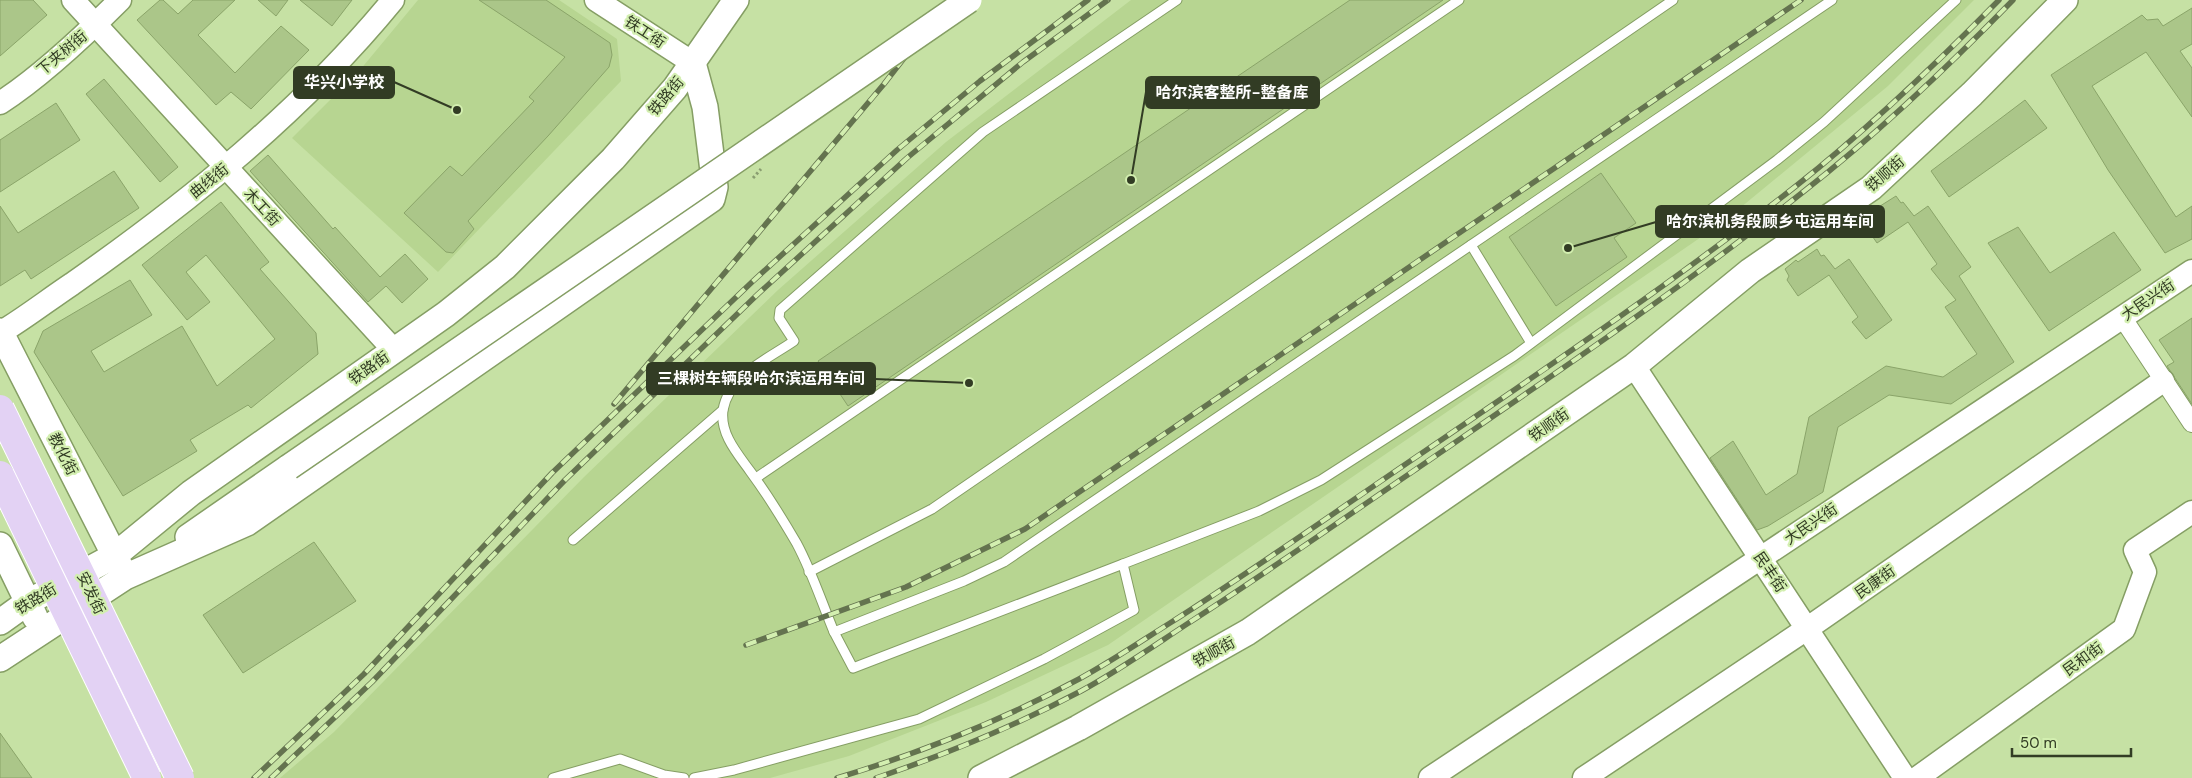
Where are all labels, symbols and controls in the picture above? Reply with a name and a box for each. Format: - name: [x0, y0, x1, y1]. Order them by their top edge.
- street label: 铁工街: [621, 11, 669, 53]
- street label: 下夹树街: [33, 26, 91, 80]
- callout: 华兴小学校: [294, 67, 394, 98]
- text: 华兴小学校: [304, 72, 385, 93]
- street label: 铁路街: [644, 72, 688, 120]
- callout: 哈尔滨客整所-整备库: [1146, 77, 1319, 108]
- text: 哈尔滨客整所-整备库: [1155, 82, 1309, 103]
- street label: 铁顺街: [1861, 152, 1909, 196]
- street label: 曲线街: [185, 159, 233, 203]
- street label: 木工街: [239, 184, 285, 230]
- callout: 哈尔滨机务段顾乡屯运用车间: [1656, 206, 1884, 237]
- text: 哈尔滨机务段顾乡屯运用车间: [1666, 211, 1874, 232]
- street label: 大民兴街: [2118, 275, 2178, 325]
- street label: 铁路街: [345, 347, 393, 389]
- callout: 三棵树车辆段哈尔滨运用车间: [647, 363, 875, 394]
- text: 三棵树车辆段哈尔滨运用车间: [657, 368, 865, 389]
- street label: 铁顺街: [1525, 404, 1573, 446]
- street label: 教化街: [44, 429, 82, 479]
- street label: 大民兴街: [1781, 499, 1841, 549]
- street label: 民丰街: [1749, 548, 1791, 596]
- street label: 民康街: [1851, 561, 1899, 603]
- street label: 安发街: [72, 568, 110, 618]
- street label: 铁路街: [12, 579, 60, 619]
- street label: 铁顺街: [1189, 632, 1239, 672]
- street label: 民和街: [2059, 638, 2107, 680]
- scale bar: [2012, 726, 2131, 758]
- text: 50 m: [2020, 733, 2057, 753]

